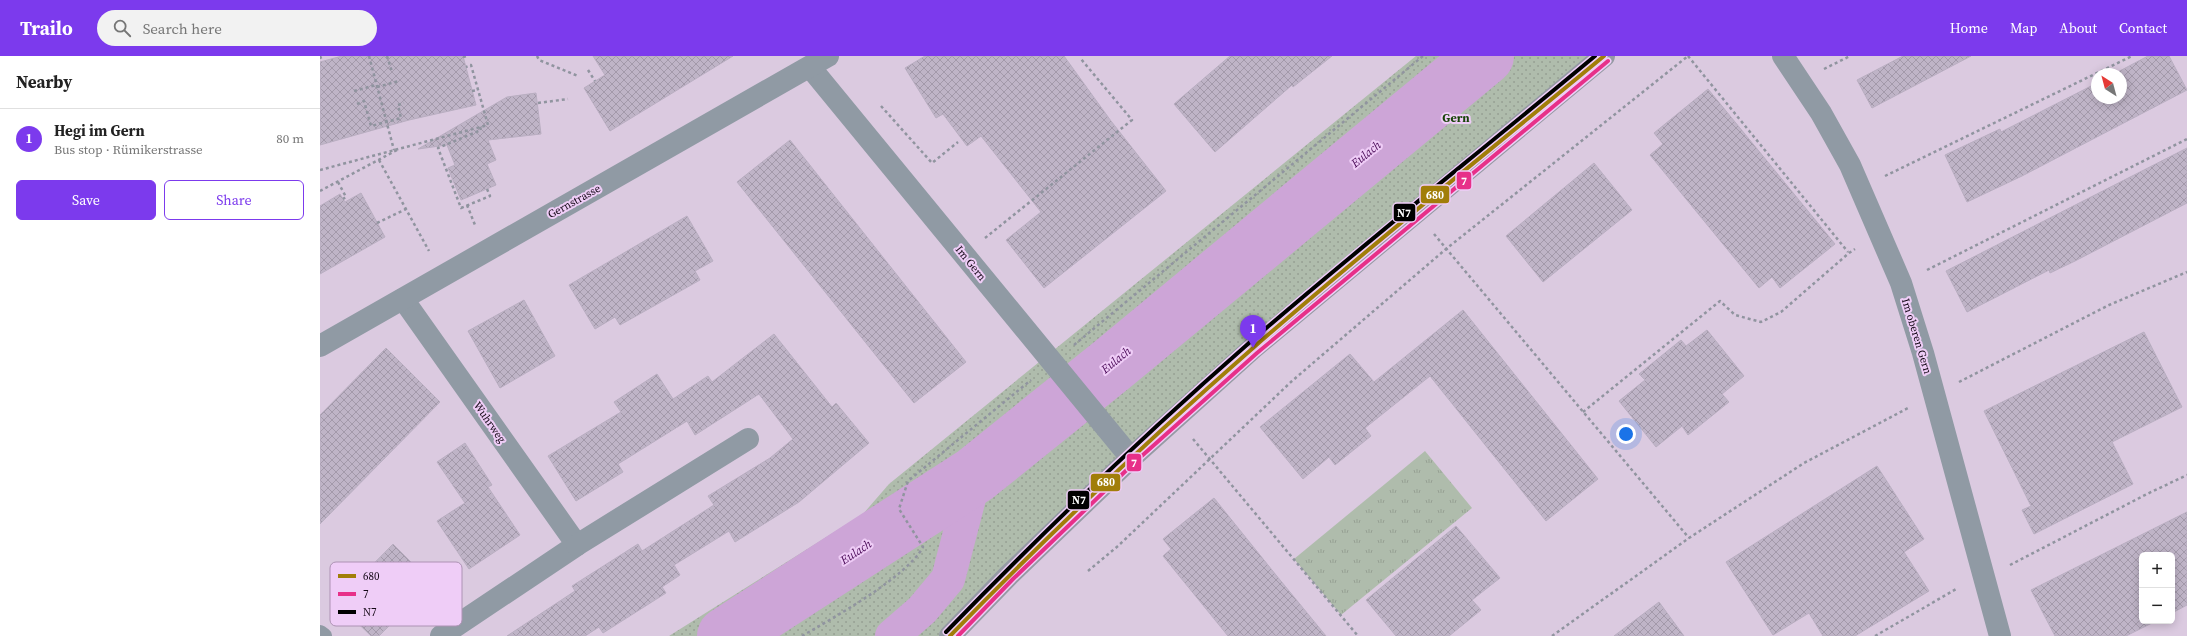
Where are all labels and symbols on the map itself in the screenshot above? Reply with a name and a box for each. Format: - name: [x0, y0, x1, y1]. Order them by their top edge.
- north arrow: [2091, 68, 2127, 104]
- district label: Gern: [1442, 110, 1470, 126]
- water label: Eulach: [1347, 137, 1385, 172]
- line badge: 7: [1456, 171, 1472, 190]
- text: 7: [1461, 174, 1467, 189]
- street label: Gernstrasse: [545, 181, 604, 222]
- line badge: 680: [1420, 185, 1450, 204]
- text: 680: [1426, 188, 1444, 203]
- line badge: N7: [1393, 203, 1416, 222]
- text: N7: [1397, 206, 1411, 221]
- street label: Im Gern: [952, 243, 990, 284]
- street label: Im oberen Gern: [1898, 297, 1935, 376]
- pin: 1: [1240, 315, 1266, 348]
- water label: Eulach: [1097, 343, 1135, 378]
- street label: Wuhrweg: [470, 399, 509, 446]
- your location: [1616, 424, 1636, 444]
- line badge: 7: [1126, 453, 1142, 472]
- text: 7: [1131, 456, 1137, 471]
- line badge: 680: [1090, 473, 1121, 492]
- text: 680: [1097, 475, 1115, 490]
- line badge: N7: [1067, 490, 1090, 510]
- text: N7: [1072, 493, 1086, 508]
- water label: Eulach: [836, 536, 875, 569]
- legend: [330, 562, 462, 626]
- text: 680: [363, 569, 380, 584]
- text: 7: [363, 587, 369, 602]
- text: N7: [363, 605, 377, 620]

